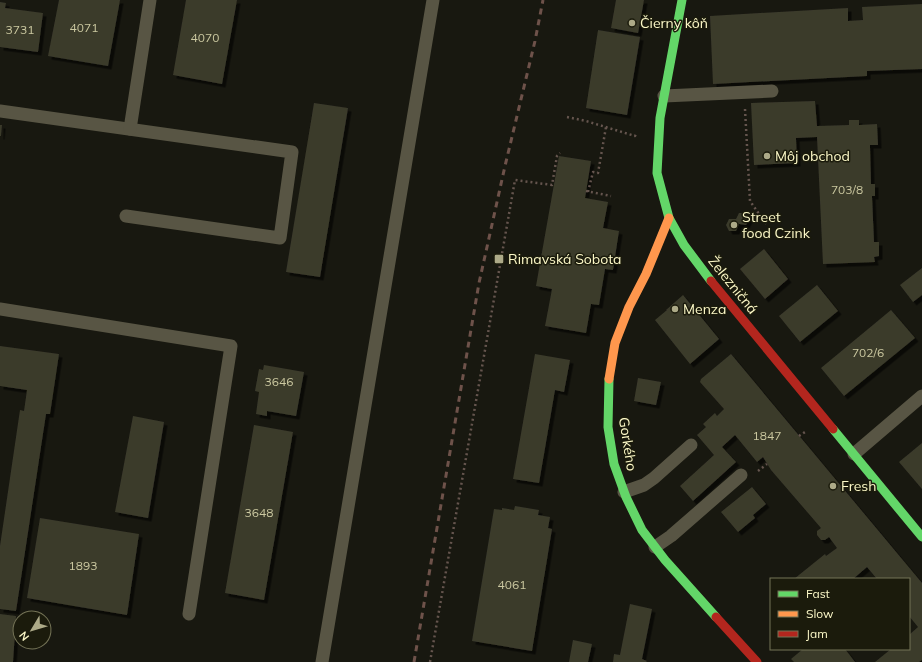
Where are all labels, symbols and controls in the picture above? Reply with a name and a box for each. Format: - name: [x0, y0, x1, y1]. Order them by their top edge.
- place label: Čierny kôň: [640, 14, 708, 32]
- marker: Čierny kôň: [627, 18, 637, 28]
- house number: 4071: [70, 20, 98, 35]
- house number: 3731: [6, 22, 34, 37]
- house number: 4070: [191, 30, 219, 45]
- place label: Môj obchod: [775, 147, 850, 165]
- marker: Môj obchod: [762, 151, 772, 161]
- house number: 703/8: [831, 182, 863, 197]
- place label: Street food Czink: [742, 208, 811, 242]
- marker: Street food Czink: [729, 220, 739, 230]
- place label: Rimavská Sobota: [508, 250, 621, 268]
- marker: Rimavská Sobota: [493, 253, 505, 265]
- street label: Železničná: [704, 253, 762, 317]
- place label: Menza: [683, 300, 726, 318]
- marker: Menza: [670, 304, 680, 314]
- house number: 702/6: [852, 345, 884, 360]
- house number: 3646: [265, 374, 293, 389]
- street label: Gorkého: [615, 416, 641, 472]
- house number: 1847: [753, 428, 781, 443]
- place label: Fresh: [841, 477, 876, 495]
- marker: Fresh: [828, 481, 838, 491]
- house number: 3648: [245, 505, 273, 520]
- house number: 1893: [69, 558, 97, 573]
- house number: 4061: [498, 577, 526, 592]
- legend: [770, 578, 910, 650]
- text: Fast: [806, 586, 830, 601]
- text: Slow: [806, 606, 834, 621]
- north arrow: [12, 610, 52, 650]
- text: Jam: [806, 626, 828, 641]
- text: N: [16, 629, 32, 644]

